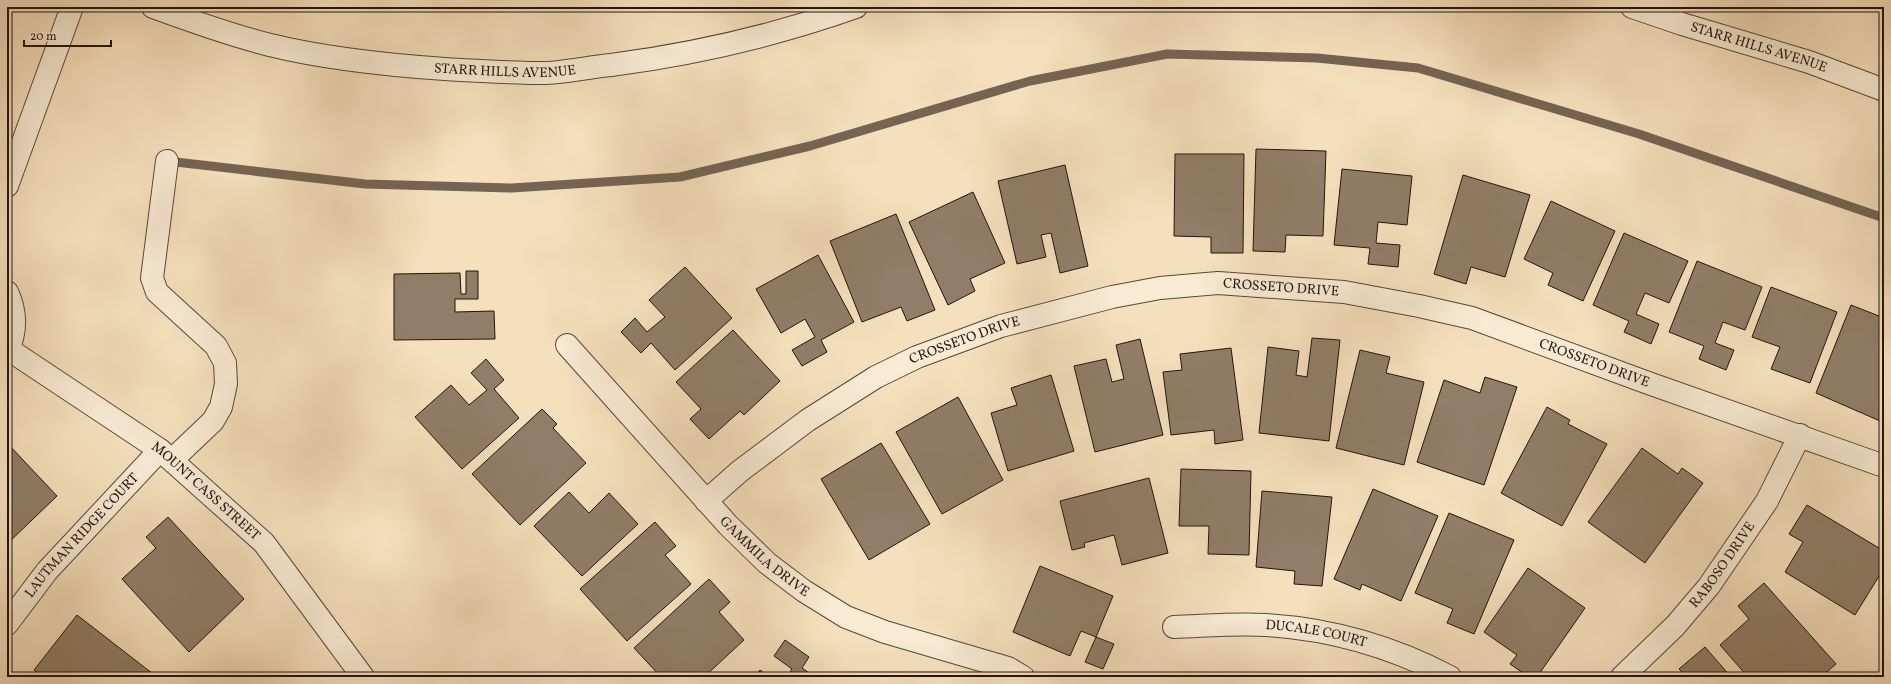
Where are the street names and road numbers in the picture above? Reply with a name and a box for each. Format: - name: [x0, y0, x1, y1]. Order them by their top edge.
- street label: STARR HILLS AVENUE: [1688, 18, 1830, 77]
- street label: STARR HILLS AVENUE: [433, 59, 577, 83]
- street label: CROSSETO DRIVE: [1222, 274, 1340, 301]
- street label: CROSSETO DRIVE: [906, 312, 1022, 369]
- street label: CROSSETO DRIVE: [1536, 334, 1652, 392]
- street label: MOUNT CASS STREET: [148, 437, 264, 545]
- street label: LAUTMAN RIDGE COURT: [21, 469, 143, 602]
- street label: GAMMILA DRIVE: [715, 512, 813, 602]
- street label: RABOSO DRIVE: [1685, 518, 1760, 612]
- street label: DUCALE COURT: [1265, 615, 1369, 652]

